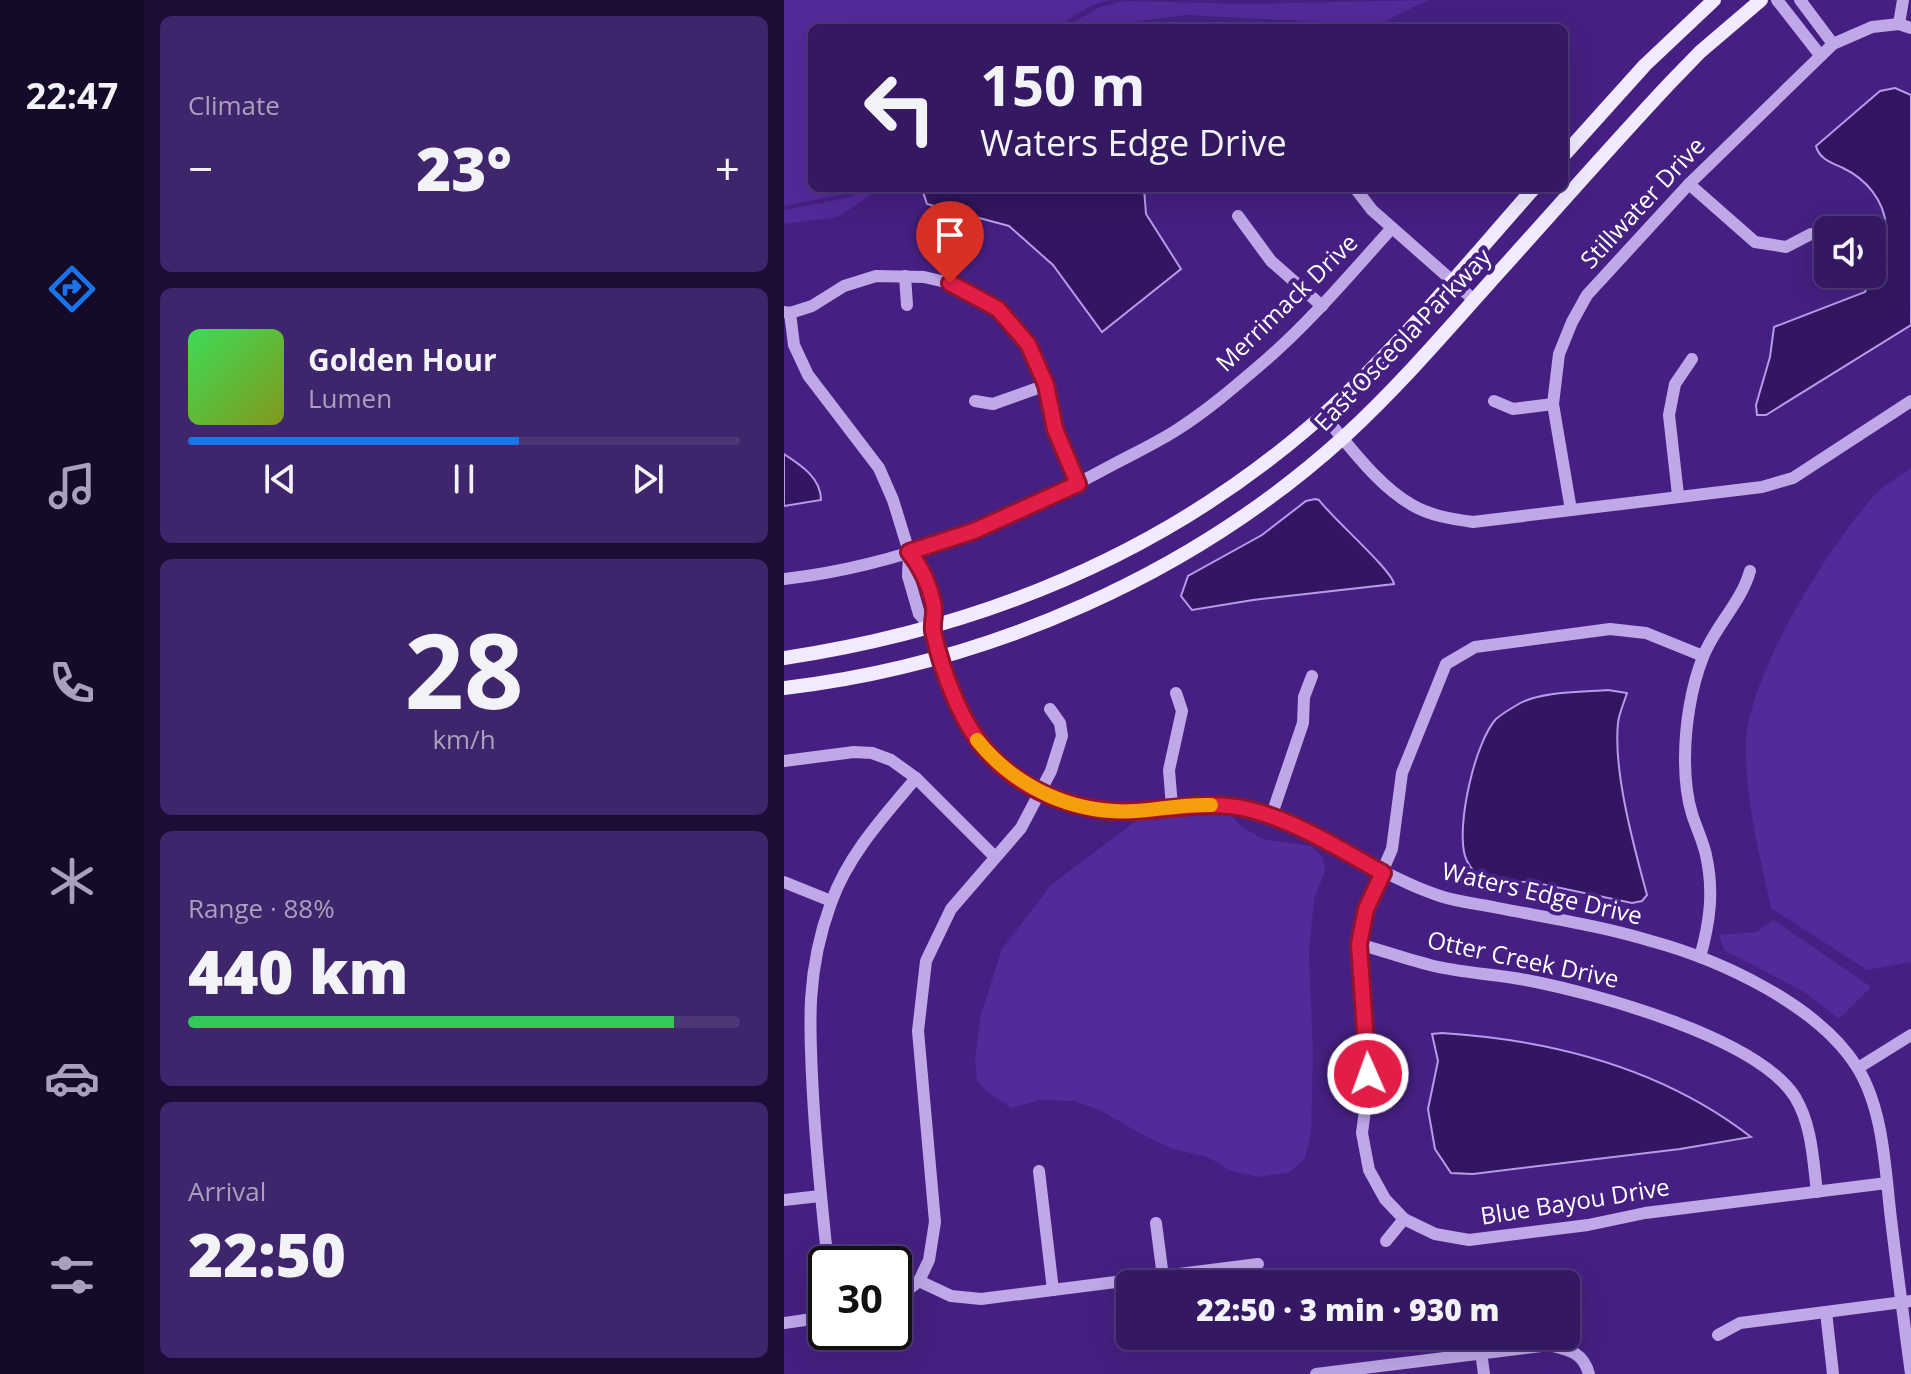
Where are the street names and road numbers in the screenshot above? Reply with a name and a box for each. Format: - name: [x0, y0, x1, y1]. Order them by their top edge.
- street label: Stillwater Drive: [1572, 129, 1711, 275]
- street label: Merrimack Drive: [1208, 226, 1364, 378]
- street label: East Osceola Parkway: [1306, 240, 1499, 438]
- street label: Waters Edge Drive: [1439, 853, 1646, 932]
- street label: Otter Creek Drive: [1425, 922, 1622, 995]
- street label: Blue Bayou Drive: [1478, 1169, 1672, 1232]

